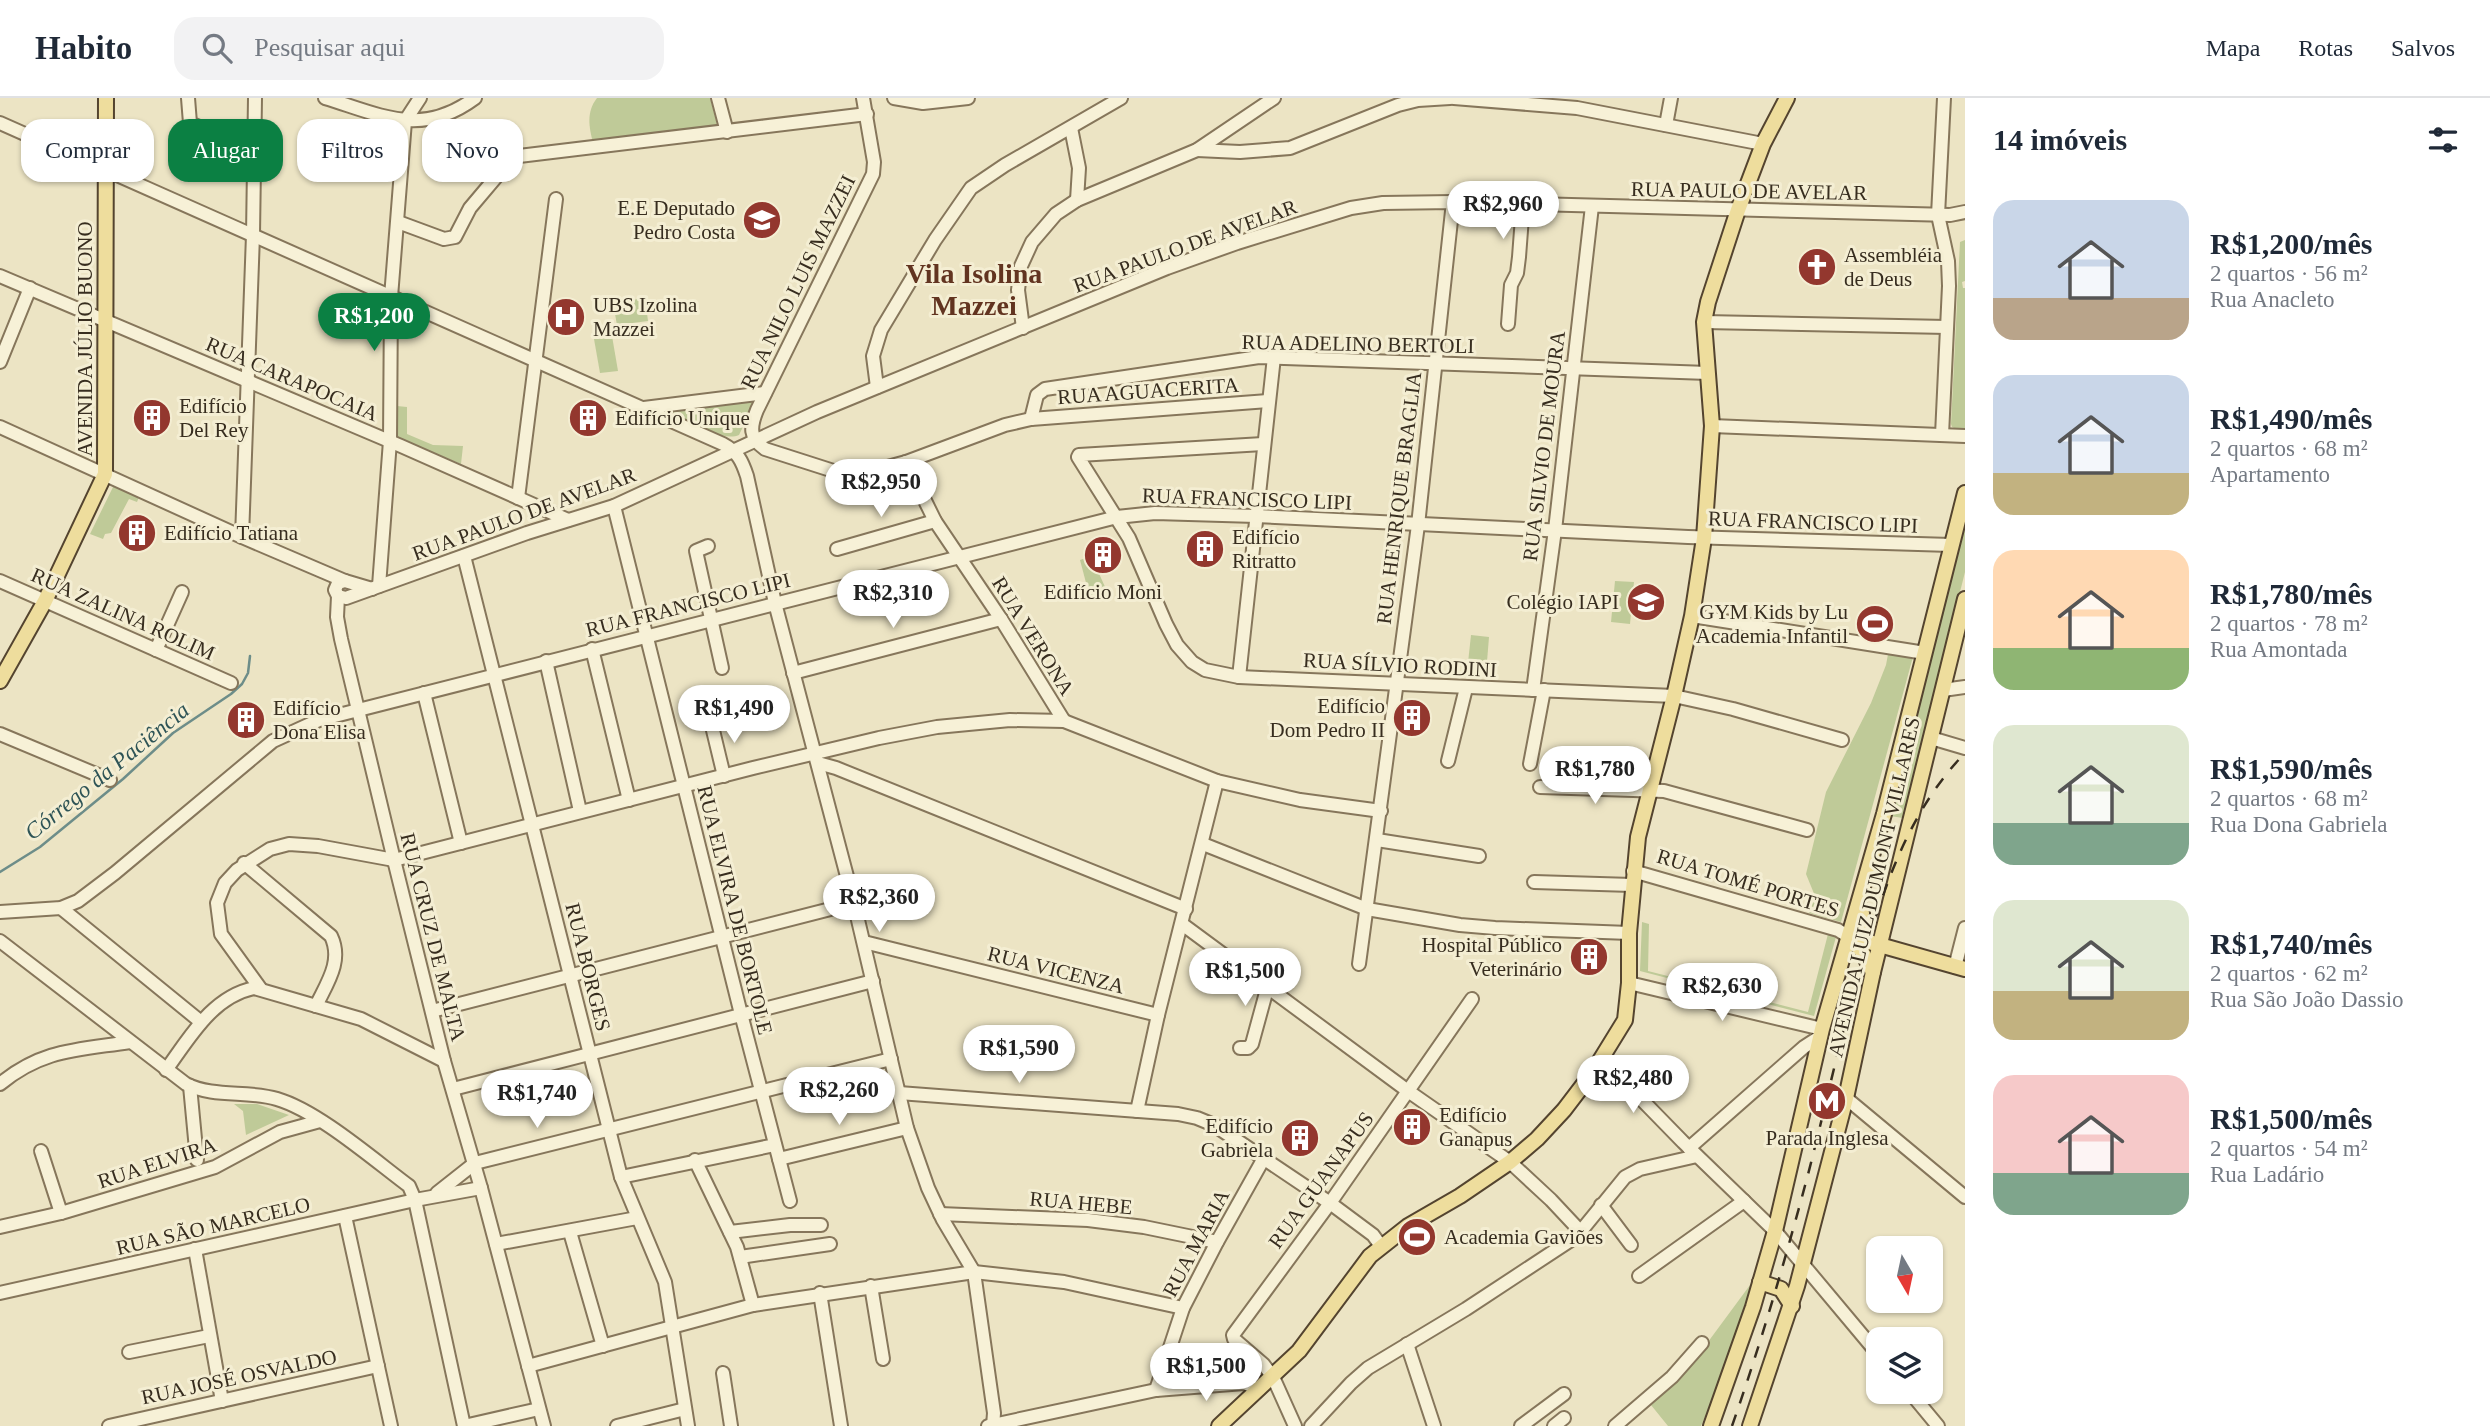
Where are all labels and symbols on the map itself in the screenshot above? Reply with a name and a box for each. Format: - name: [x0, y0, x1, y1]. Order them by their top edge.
- street label: RUA NILO LUIS MAZZEI: [736, 171, 860, 393]
- street label: RUA PAULO DE AVELAR: [1631, 177, 1867, 205]
- pin: R$2,960: [1438, 181, 1568, 241]
- street label: RUA PAULO DE AVELAR: [1070, 194, 1300, 298]
- place label: E.E Deputado Pedro Costa: [617, 196, 736, 244]
- school or university icon: E.E Deputado Pedro Costa: [741, 199, 783, 241]
- street label: AVENIDA JÚLIO BUONO: [73, 221, 97, 457]
- place label: Assembléia de Deus: [1844, 243, 1943, 291]
- church icon: Assembléia de Deus: [1796, 246, 1838, 288]
- district label: Vila Isolina Mazzei: [906, 258, 1042, 321]
- place label: UBS Izolina Mazzei: [593, 293, 698, 341]
- pin: R$1,200: [309, 294, 439, 353]
- hospital icon: UBS Izolina Mazzei: [545, 296, 587, 338]
- street label: RUA SILVIO DE MOURA: [1518, 329, 1570, 563]
- street label: RUA ADELINO BERTOLI: [1241, 330, 1475, 358]
- street label: RUA CARAPOCAIA: [202, 332, 383, 427]
- street label: RUA HENRIQUE BRAGLIA: [1372, 369, 1427, 626]
- street label: RUA AGUACERITA: [1056, 373, 1240, 409]
- place label: Edifício Del Rey: [179, 394, 249, 442]
- building icon: Edifício Del Rey: [131, 397, 173, 439]
- building icon: Edifício Unique: [567, 397, 609, 439]
- place label: Edifício Unique: [615, 406, 750, 430]
- pin: R$2,950: [816, 460, 946, 519]
- street label: RUA PAULO DE AVELAR: [409, 462, 639, 566]
- street label: RUA FRANCISCO LIPI: [1142, 483, 1352, 515]
- street label: RUA FRANCISCO LIPI: [1708, 506, 1918, 538]
- building icon: Edifício Tatiana: [116, 512, 158, 554]
- place label: Edifício Tatiana: [164, 521, 299, 545]
- place label: Edifício Ritratto: [1232, 525, 1300, 573]
- building icon: Edifício Ritratto: [1184, 528, 1226, 570]
- building icon: Edifício Moni: [1082, 534, 1124, 576]
- street label: RUA ZALINA ROLIM: [28, 563, 219, 665]
- street label: RUA FRANCISCO LIPI: [583, 568, 793, 642]
- pin: R$2,310: [828, 570, 958, 630]
- street label: RUA VERONA: [987, 572, 1080, 701]
- place label: Edifício Moni: [1044, 580, 1162, 604]
- school or university icon: Colégio IAPI: [1625, 581, 1667, 623]
- place label: Colégio IAPI: [1506, 590, 1619, 614]
- place label: GYM Kids by Lu Academia Infantil: [1696, 600, 1848, 648]
- sports icon: GYM Kids by Lu Academia Infantil: [1854, 603, 1896, 645]
- street label: RUA SÍLVIO RODINI: [1302, 648, 1498, 682]
- pin: R$1,490: [669, 686, 799, 745]
- place label: Edifício Dom Pedro II: [1270, 694, 1385, 742]
- place label: Edifício Dona Elisa: [273, 696, 366, 744]
- water label: Córrego da Paciência: [20, 697, 194, 845]
- building icon: Edifício Dom Pedro II: [1391, 697, 1433, 739]
- building icon: Edifício Dona Elisa: [225, 699, 267, 741]
- street label: AVENIDA LUIZ DUMONT VILLARES: [1823, 715, 1925, 1059]
- pin: R$1,780: [1530, 746, 1660, 806]
- street label: RUA ELVIRA DE BORTOLE: [692, 783, 778, 1037]
- street label: RUA CRUZ DE MALTA: [395, 830, 471, 1045]
- street label: RUA TOMÉ PORTES: [1654, 844, 1842, 922]
- pin: R$2,360: [814, 874, 944, 934]
- street label: RUA BORGES: [560, 900, 616, 1034]
- place label: Hospital Público Veterinário: [1421, 933, 1562, 981]
- building icon: Hospital Público Veterinário: [1568, 936, 1610, 978]
- street label: RUA VICENZA: [985, 941, 1128, 999]
- pin: R$1,500: [1180, 948, 1310, 1008]
- pin: R$2,630: [1657, 964, 1787, 1023]
- pin: R$1,590: [954, 1026, 1084, 1085]
- pin: R$2,480: [1568, 1056, 1698, 1115]
- pin: R$2,260: [774, 1068, 904, 1127]
- pin: R$1,740: [472, 1070, 602, 1130]
- metro station icon: Parada Inglesa: [1806, 1080, 1848, 1122]
- place label: Edifício Ganapus: [1439, 1103, 1512, 1151]
- building icon: Edifício Ganapus: [1391, 1106, 1433, 1148]
- street label: RUA GUANAPUS: [1263, 1107, 1379, 1253]
- place label: Edifício Gabriela: [1201, 1114, 1274, 1162]
- building icon: Edifício Gabriela: [1279, 1117, 1321, 1159]
- place label: Parada Inglesa: [1765, 1126, 1889, 1150]
- street label: RUA ELVIRA: [95, 1132, 220, 1193]
- street label: RUA MARIA: [1158, 1184, 1235, 1301]
- street label: RUA HEBE: [1029, 1187, 1133, 1219]
- street label: RUA SÃO MARCELO: [114, 1192, 312, 1260]
- sports icon: Academia Gaviões: [1396, 1216, 1438, 1258]
- place label: Academia Gaviões: [1444, 1225, 1603, 1249]
- north arrow: [1866, 1236, 1942, 1312]
- pin: R$1,500: [1141, 1344, 1271, 1403]
- street label: RUA JOSÉ OSVALDO: [139, 1345, 339, 1409]

